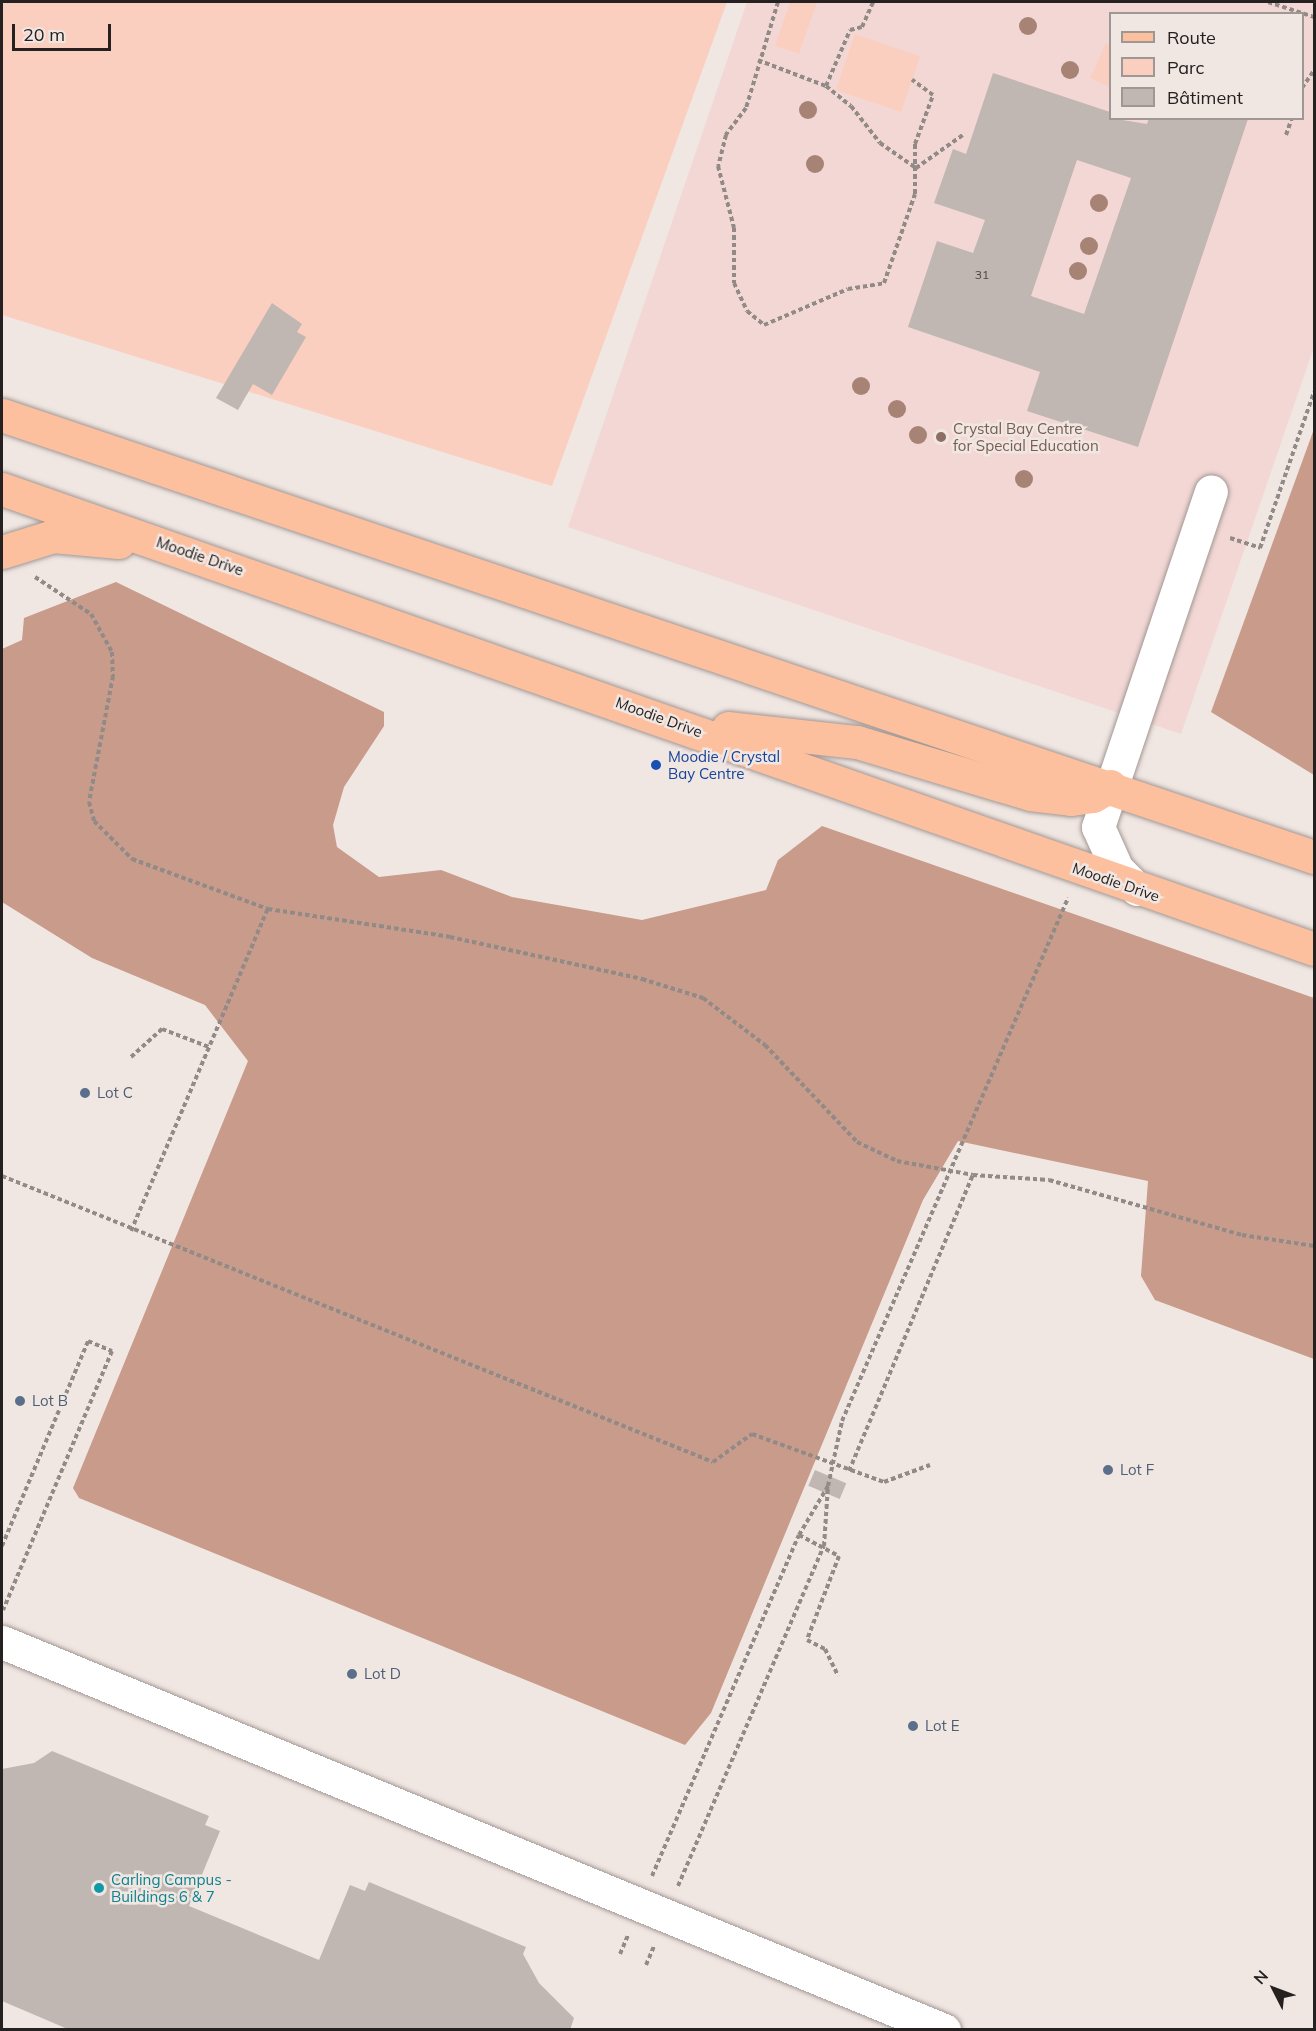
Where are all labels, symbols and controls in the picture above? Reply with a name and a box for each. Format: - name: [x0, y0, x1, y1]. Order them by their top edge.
- scale bar: [15, 12, 114, 50]
- legend: [1109, 12, 1304, 120]
- text: 20 m: [23, 23, 65, 46]
- text: Route: [1167, 26, 1216, 49]
- text: Parc: [1167, 56, 1204, 79]
- text: Bâtiment: [1167, 86, 1243, 109]
- house number: 31: [975, 268, 989, 282]
- place label: Crystal Bay Centre for Special Education: [953, 419, 1099, 454]
- marker: Crystal Bay Centre for Special Education: [934, 430, 948, 444]
- street label: Moodie Drive: [154, 533, 246, 579]
- street label: Moodie Drive: [613, 693, 705, 741]
- place label: Moodie / Crystal Bay Centre: [668, 747, 780, 782]
- marker: Moodie / Crystal Bay Centre: [649, 758, 663, 772]
- street label: Moodie Drive: [1070, 859, 1162, 905]
- place label: Lot C: [97, 1084, 133, 1102]
- marker: Lot C: [78, 1086, 92, 1100]
- place label: Lot B: [32, 1392, 68, 1410]
- marker: Lot B: [13, 1394, 27, 1408]
- place label: Lot F: [1120, 1461, 1154, 1479]
- marker: Lot F: [1101, 1463, 1115, 1477]
- place label: Lot D: [364, 1665, 401, 1683]
- marker: Lot D: [345, 1667, 359, 1681]
- place label: Lot E: [925, 1717, 960, 1735]
- marker: Lot E: [906, 1719, 920, 1733]
- place label: Carling Campus - Buildings 6 & 7: [111, 1870, 232, 1905]
- marker: Carling Campus - Buildings 6 & 7: [92, 1881, 106, 1895]
- north arrow: [1244, 1959, 1304, 2019]
- text: N: [1249, 1966, 1272, 1988]

